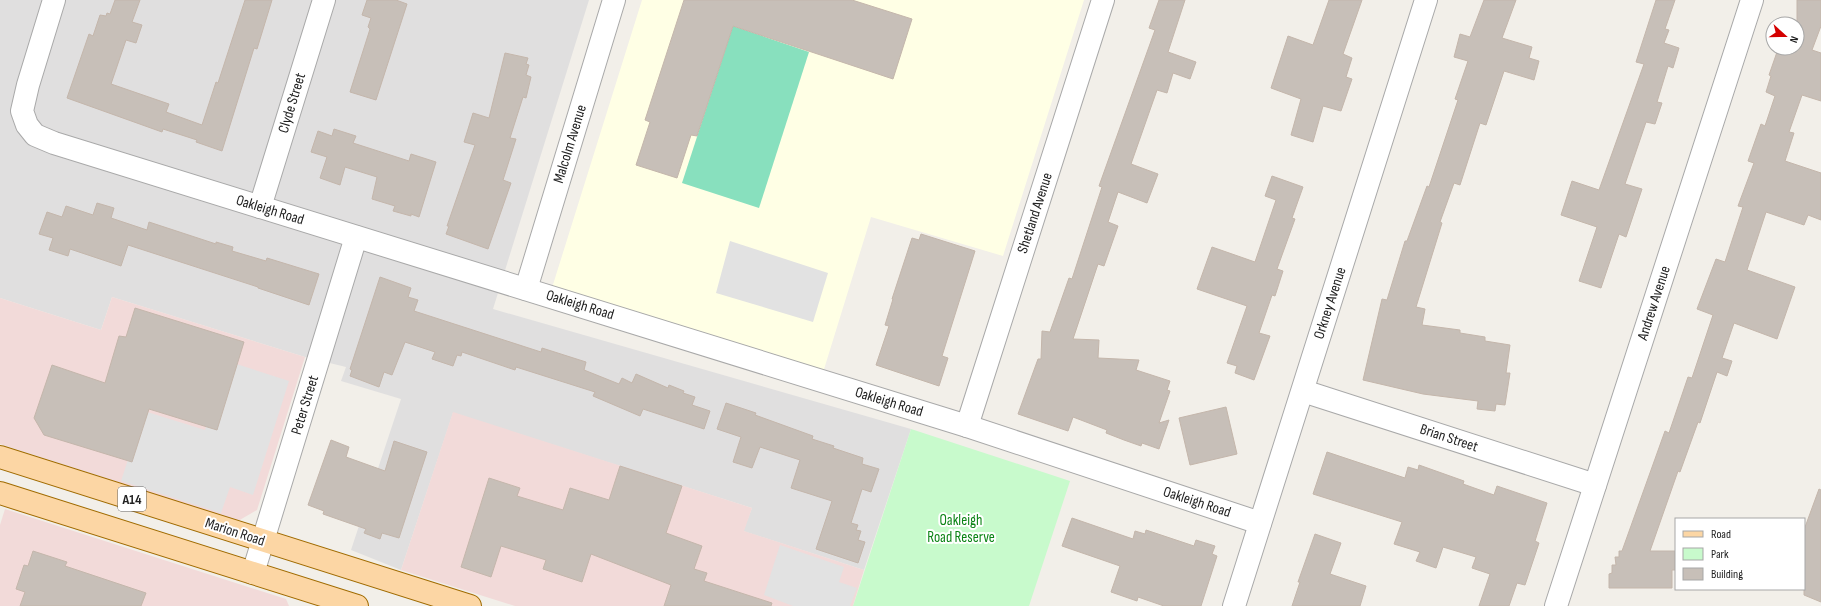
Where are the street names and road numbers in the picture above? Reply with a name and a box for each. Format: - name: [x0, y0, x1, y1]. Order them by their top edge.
- street label: Clyde Street: [274, 70, 310, 135]
- street label: Malcolm Avenue: [549, 102, 591, 186]
- street label: Shetland Avenue: [1013, 170, 1057, 256]
- street label: Oakleigh Road: [234, 191, 306, 229]
- street label: Andrew Avenue: [1633, 263, 1675, 343]
- street label: Orkney Avenue: [1309, 265, 1351, 341]
- street label: Oakleigh Road: [544, 286, 616, 324]
- street label: Peter Street: [287, 373, 323, 437]
- street label: Oakleigh Road: [853, 383, 925, 421]
- street label: Brian Street: [1418, 420, 1481, 456]
- street label: Oakleigh Road: [1161, 482, 1233, 522]
- road number: A14: [118, 487, 146, 511]
- street label: Marion Road: [203, 513, 267, 551]

